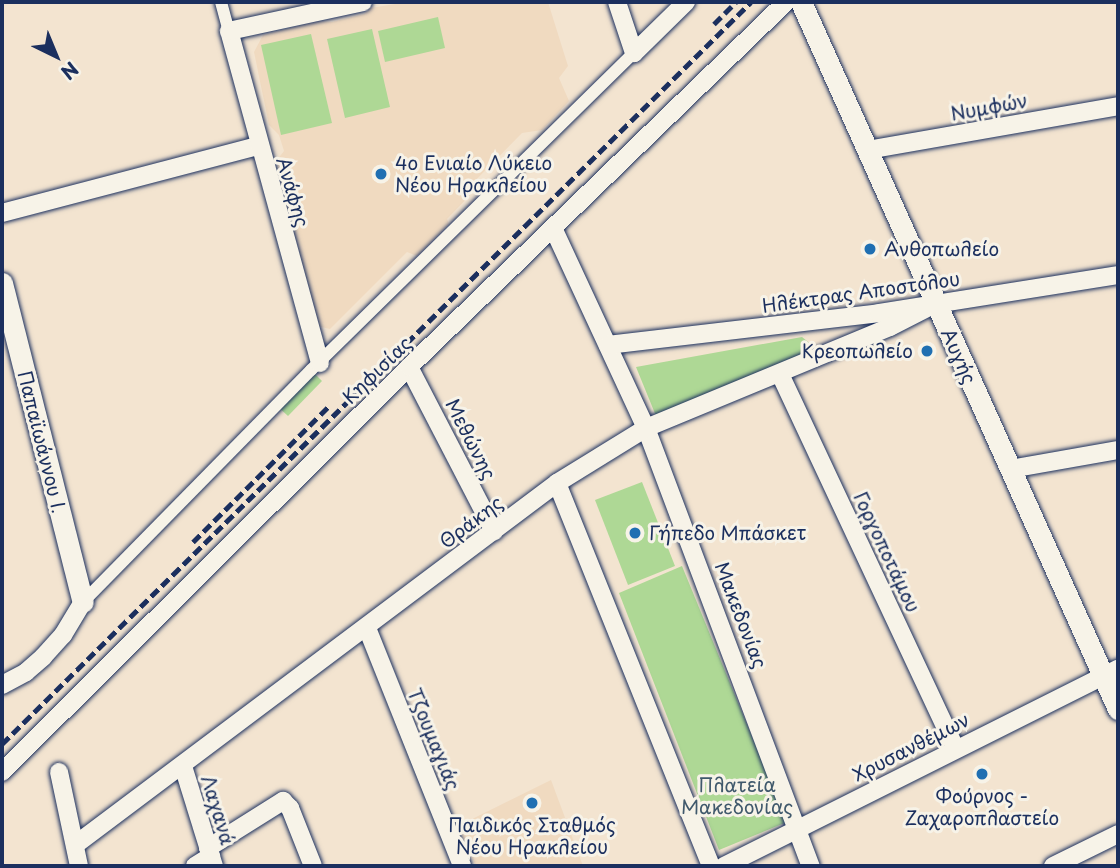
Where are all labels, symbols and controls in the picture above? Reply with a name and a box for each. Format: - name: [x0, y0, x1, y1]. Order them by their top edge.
- north arrow: [21, 21, 91, 91]
- text: N: [55, 56, 85, 87]
- street label: Νυμφών: [949, 89, 1029, 125]
- place label: 4ο Ενιαίο Λύκειο Νέου Ηρακλείου: [395, 152, 553, 196]
- street label: Ανάφης: [272, 154, 314, 230]
- marker: 4ο Ενιαίο Λύκειο Νέου Ηρακλείου: [373, 166, 389, 182]
- place label: Ανθοπωλείο: [884, 238, 999, 260]
- marker: Ανθοπωλείο: [862, 241, 878, 257]
- street label: Ηλέκτρας Αποστόλου: [761, 267, 961, 317]
- street label: Αυγής: [937, 325, 981, 387]
- street label: Κηφισίας: [338, 332, 416, 408]
- place label: Κρεοπωλείο: [802, 340, 913, 362]
- marker: Κρεοπωλείο: [919, 343, 935, 359]
- street label: Παπαϊωάννου Ι.: [13, 369, 71, 515]
- street label: Μεθώνης: [441, 395, 501, 483]
- street label: Γοργοποτάμου: [849, 488, 925, 616]
- street label: Θράκης: [435, 491, 507, 553]
- place label: Γήπεδο Μπάσκετ: [649, 522, 808, 544]
- marker: Γήπεδο Μπάσκετ: [627, 525, 643, 541]
- street label: Μακεδονίας: [710, 559, 772, 671]
- street label: Τζουμαγιάς: [403, 685, 465, 793]
- street label: Χρυσανθέμων: [849, 708, 973, 786]
- marker: Φούρνος - Ζαχαροπλαστείο: [974, 766, 990, 782]
- street label: Λαχανά: [197, 772, 239, 848]
- park label: Πλατεία Μακεδονίας: [681, 774, 793, 818]
- place label: Φούρνος - Ζαχαροπλαστείο: [905, 785, 1059, 829]
- marker: Παιδικός Σταθμός Νέου Ηρακλείου: [524, 795, 540, 811]
- place label: Παιδικός Σταθμός Νέου Ηρακλείου: [448, 814, 616, 858]

